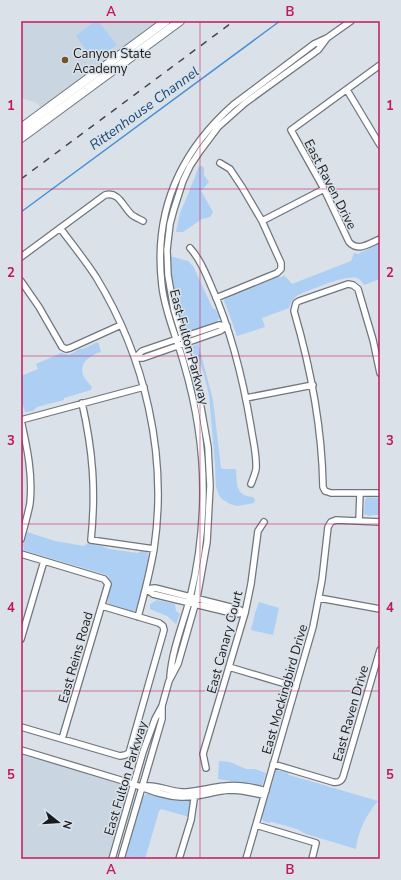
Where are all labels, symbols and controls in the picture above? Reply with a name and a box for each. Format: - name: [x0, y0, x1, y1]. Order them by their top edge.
- text: A: [106, 3, 116, 21]
- text: B: [286, 3, 295, 21]
- place label: Canyon State Academy: [73, 45, 151, 78]
- marker: Canyon State Academy: [60, 55, 70, 65]
- water label: Rittenhouse Channel: [86, 62, 203, 155]
- text: 1: [7, 97, 15, 115]
- text: 1: [386, 97, 394, 115]
- street label: East Raven Drive: [300, 136, 361, 233]
- text: 2: [7, 264, 15, 282]
- text: 2: [386, 264, 394, 282]
- street label: East Fulton Parkway: [165, 287, 213, 407]
- text: 3: [7, 432, 15, 450]
- text: 3: [386, 432, 394, 450]
- street label: East Canary Court: [203, 589, 247, 696]
- text: 4: [7, 599, 15, 617]
- text: 4: [386, 599, 394, 617]
- street label: East Reins Road: [54, 610, 98, 705]
- street label: East Mockingbird Drive: [258, 622, 312, 756]
- street label: East Raven Drive: [329, 663, 373, 763]
- street label: East Fulton Parkway: [100, 718, 152, 838]
- text: 5: [7, 766, 15, 784]
- text: 5: [386, 766, 394, 784]
- north arrow: [38, 802, 78, 842]
- text: N: [59, 819, 75, 831]
- text: A: [106, 861, 116, 879]
- text: B: [286, 861, 295, 879]

